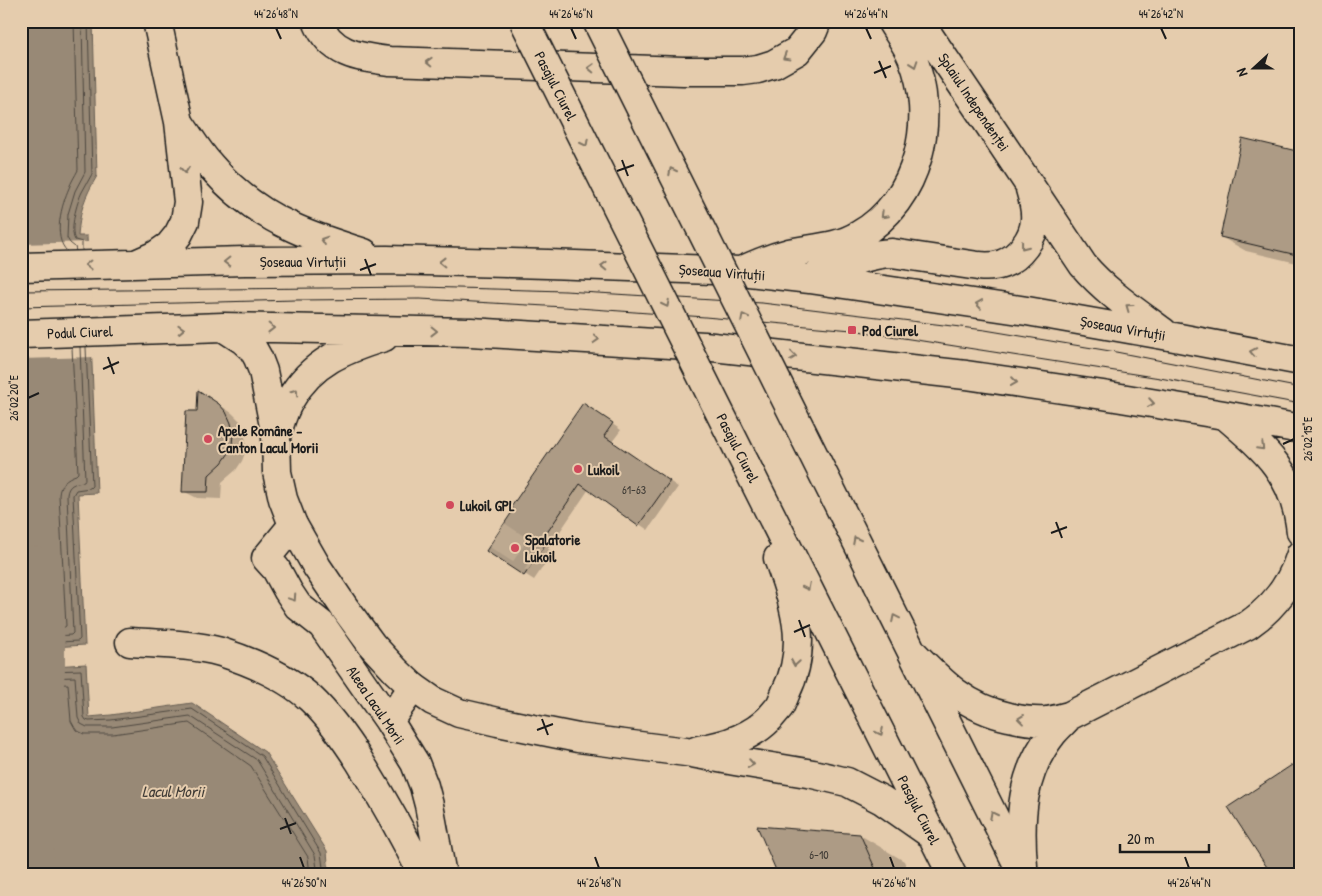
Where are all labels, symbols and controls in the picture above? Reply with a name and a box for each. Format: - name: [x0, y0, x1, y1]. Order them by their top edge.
- text: 44°26'48"N: [254, 5, 298, 22]
- text: 44°26'46"N: [549, 5, 593, 22]
- text: 44°26'44"N: [844, 5, 888, 22]
- text: 44°26'42"N: [1139, 5, 1183, 22]
- north arrow: [1230, 42, 1280, 92]
- street label: Pasajul Ciurel: [530, 48, 582, 124]
- street label: Splaiul Independenței: [933, 49, 1015, 155]
- one-way arrow: [783, 51, 792, 61]
- one-way arrow: [425, 57, 432, 67]
- one-way arrow: [908, 59, 918, 68]
- one-way arrow: [587, 62, 595, 73]
- text: N: [1231, 65, 1252, 80]
- one-way arrow: [579, 138, 589, 147]
- one-way arrow: [179, 166, 190, 174]
- one-way arrow: [667, 167, 678, 176]
- one-way arrow: [881, 209, 890, 218]
- one-way arrow: [320, 235, 329, 245]
- one-way arrow: [1021, 240, 1030, 250]
- street label: Șoseaua Virtuții: [260, 251, 346, 272]
- one-way arrow: [223, 256, 231, 267]
- one-way arrow: [438, 257, 446, 267]
- street label: Șoseaua Virtuții: [678, 259, 766, 285]
- one-way arrow: [84, 260, 92, 270]
- one-way arrow: [600, 260, 608, 271]
- one-way arrow: [659, 299, 670, 308]
- one-way arrow: [974, 299, 982, 310]
- one-way arrow: [1125, 304, 1135, 313]
- street label: Șoseaua Virtuții: [1079, 310, 1167, 346]
- one-way arrow: [740, 313, 750, 322]
- street label: Podul Ciurel: [47, 320, 113, 344]
- place label: Pod Ciurel: [862, 320, 919, 341]
- one-way arrow: [268, 323, 276, 333]
- one-way arrow: [178, 324, 185, 334]
- marker: Pod Ciurel: [846, 324, 858, 336]
- one-way arrow: [430, 326, 438, 337]
- one-way arrow: [592, 334, 600, 345]
- one-way arrow: [1248, 347, 1257, 358]
- one-way arrow: [789, 350, 797, 361]
- text: 26°02'20"E: [5, 374, 22, 421]
- one-way arrow: [1011, 376, 1019, 387]
- one-way arrow: [289, 388, 298, 397]
- one-way arrow: [1146, 397, 1155, 407]
- street label: Pasajul Ciurel: [712, 410, 764, 486]
- text: 26°02'15"E: [1299, 416, 1316, 461]
- place label: Apele Române - Canton Lacul Morii: [218, 420, 319, 458]
- marker: Apele Române - Canton Lacul Morii: [202, 433, 214, 445]
- one-way arrow: [1255, 441, 1264, 450]
- place label: Lukoil: [588, 459, 620, 480]
- marker: Lukoil: [572, 463, 584, 475]
- house number: 61-63: [622, 481, 646, 498]
- place label: Lukoil GPL: [460, 495, 515, 516]
- marker: Lukoil GPL: [444, 499, 456, 511]
- place label: Spalatorie Lukoil: [525, 529, 580, 567]
- one-way arrow: [852, 536, 862, 545]
- marker: Spalatorie Lukoil: [509, 542, 521, 554]
- one-way arrow: [801, 581, 811, 590]
- one-way arrow: [287, 592, 296, 602]
- one-way arrow: [891, 614, 901, 623]
- one-way arrow: [791, 658, 801, 667]
- street label: Aleea Lacul Morii: [342, 661, 410, 749]
- one-way arrow: [1017, 714, 1025, 725]
- one-way arrow: [874, 727, 884, 736]
- one-way arrow: [748, 758, 756, 769]
- street label: Pasajul Ciurel: [893, 772, 945, 848]
- water label: Lacul Morii: [142, 780, 205, 802]
- one-way arrow: [989, 812, 999, 821]
- scale bar: [1120, 821, 1208, 853]
- text: 20 m: [1127, 828, 1154, 849]
- house number: 6-10: [809, 846, 829, 863]
- text: 44°26'50"N: [282, 874, 326, 891]
- text: 44°26'48"N: [577, 874, 621, 891]
- text: 44°26'46"N: [872, 874, 916, 891]
- text: 44°26'44"N: [1167, 874, 1211, 891]

